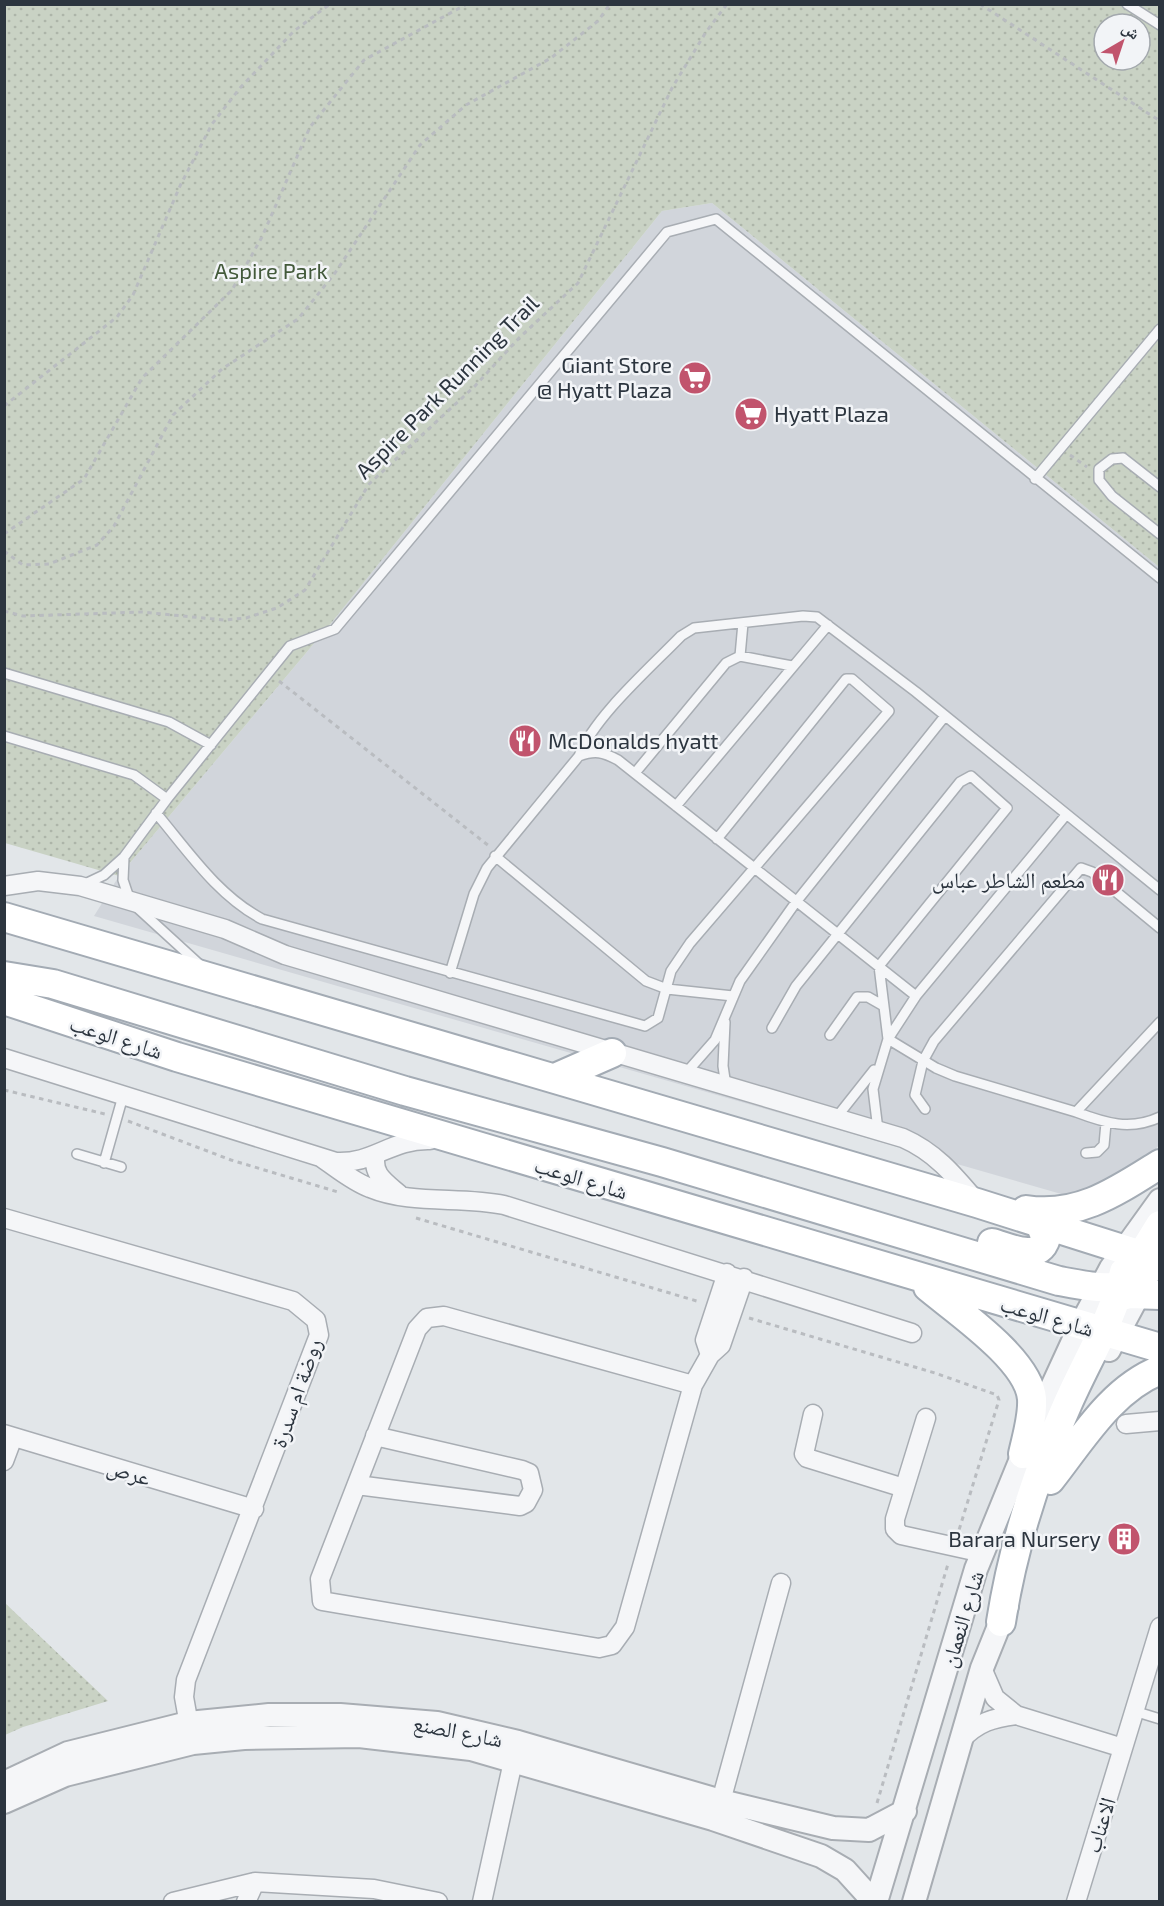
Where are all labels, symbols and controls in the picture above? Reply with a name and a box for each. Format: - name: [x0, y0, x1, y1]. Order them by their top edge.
- north arrow: [1092, 12, 1152, 72]
- text: ش: [1119, 17, 1144, 43]
- park label: Aspire Park: [214, 257, 328, 283]
- street label: Aspire Park Running Trail: [349, 289, 544, 483]
- place label: Giant Store @ Hyatt Plaza: [536, 351, 672, 402]
- supermarket icon: Giant Store @ Hyatt Plaza: [677, 360, 713, 396]
- supermarket icon: Hyatt Plaza: [733, 396, 769, 432]
- place label: Hyatt Plaza: [774, 400, 889, 426]
- restaurant icon: McDonalds hyatt: [507, 723, 543, 759]
- place label: McDonalds hyatt: [548, 727, 718, 753]
- restaurant icon: مطعم الشاطر عباس: [1090, 862, 1126, 898]
- place label: مطعم الشاطر عباس: [932, 866, 1085, 895]
- street label: شارع الوعب: [66, 1009, 166, 1065]
- street label: شارع الوعب: [531, 1151, 631, 1205]
- street label: شارع الوعب: [997, 1289, 1097, 1343]
- street label: روضة ام سدرة: [264, 1334, 329, 1452]
- street label: عرص: [104, 1452, 154, 1492]
- building icon: Barara Nursery: [1106, 1521, 1142, 1557]
- place label: Barara Nursery: [948, 1525, 1101, 1551]
- street label: شارع النعمان: [934, 1567, 990, 1671]
- street label: شارع الصنع: [411, 1709, 505, 1753]
- street label: الاعناب: [1078, 1794, 1120, 1856]

